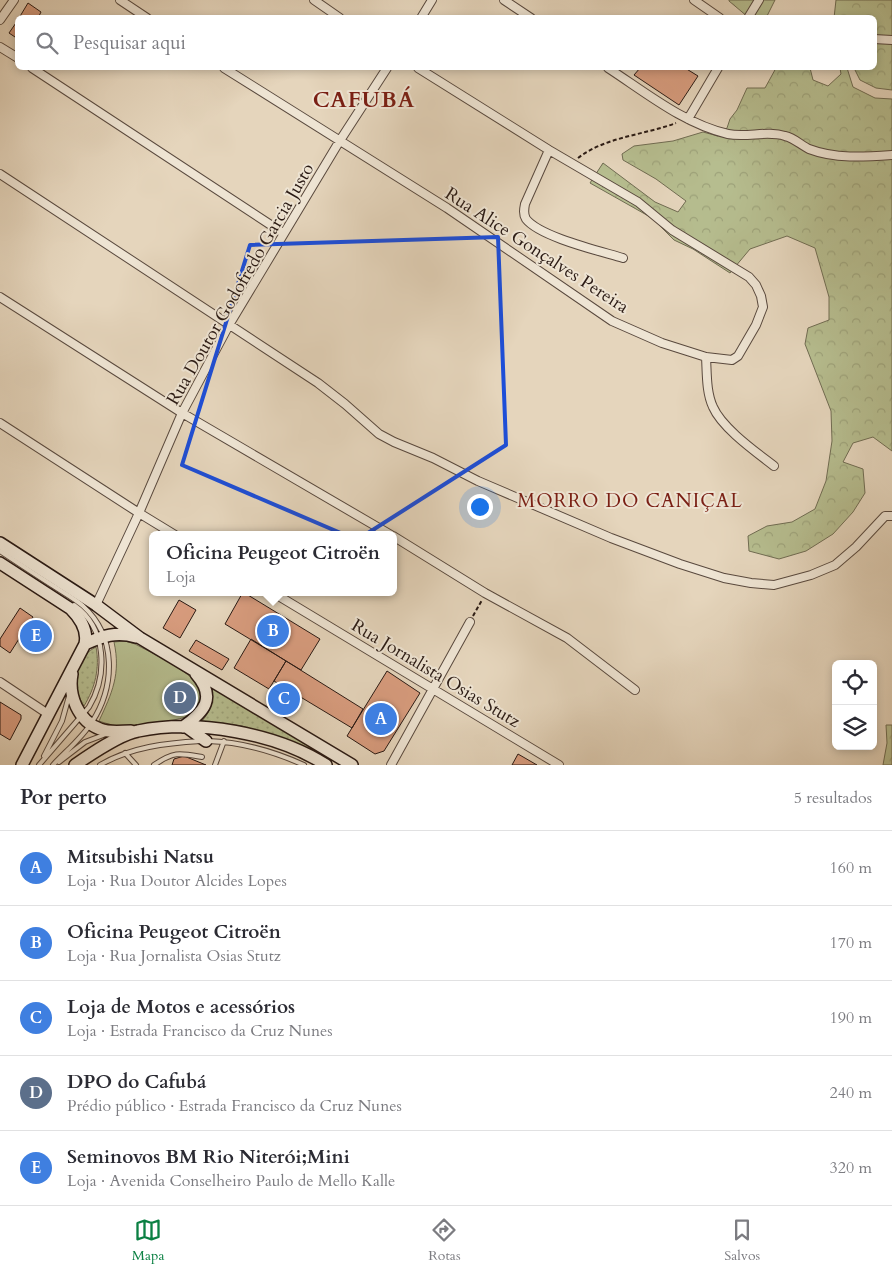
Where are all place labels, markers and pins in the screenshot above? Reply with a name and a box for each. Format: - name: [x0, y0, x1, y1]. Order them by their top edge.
- pin: B: [257, 612, 289, 650]
- pin: E: [20, 617, 52, 655]
- pin: D: [164, 679, 196, 717]
- pin: C: [268, 680, 300, 718]
- pin: A: [365, 700, 397, 738]

